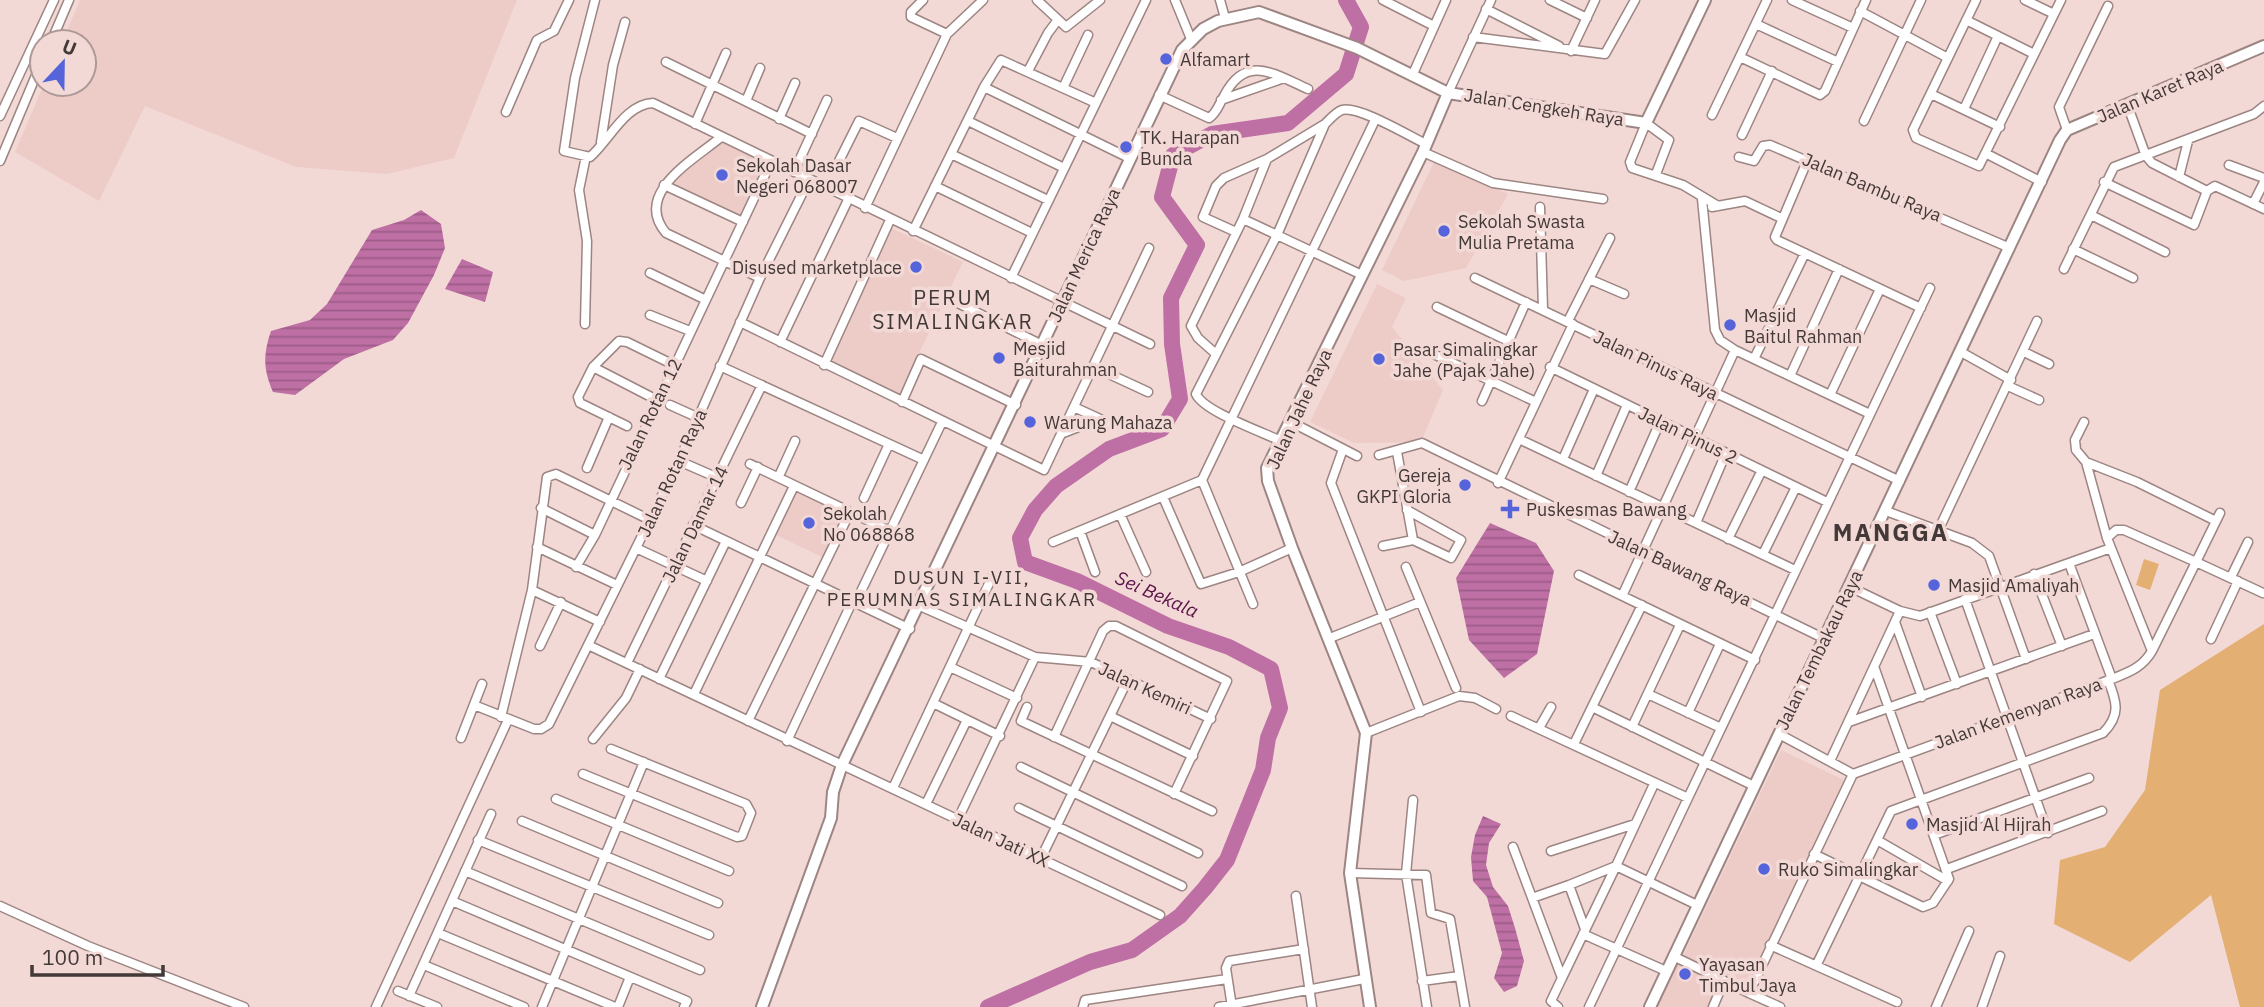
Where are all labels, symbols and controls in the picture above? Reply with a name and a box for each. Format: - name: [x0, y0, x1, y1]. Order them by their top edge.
- north arrow: [28, 28, 98, 98]
- text: U: [59, 34, 80, 61]
- place label: Alfamart: [1180, 48, 1250, 71]
- marker: Alfamart: [1158, 51, 1174, 67]
- street label: Jalan Karet Raya: [2094, 54, 2227, 128]
- street label: Jalan Cengkeh Raya: [1463, 83, 1626, 131]
- place label: TK. Harapan Bunda: [1140, 126, 1240, 170]
- marker: TK. Harapan Bunda: [1118, 139, 1134, 155]
- street label: Jalan Bambu Raya: [1799, 147, 1945, 227]
- place label: Sekolah Dasar Negeri 068007: [736, 154, 858, 198]
- marker: Sekolah Dasar Negeri 068007: [714, 167, 730, 183]
- street label: Jalan Merica Raya: [1043, 184, 1125, 326]
- place label: Sekolah Swasta Mulia Pretama: [1458, 210, 1585, 254]
- marker: Sekolah Swasta Mulia Pretama: [1436, 223, 1452, 239]
- place label: Disused marketplace: [732, 256, 902, 279]
- marker: Disused marketplace: [908, 259, 924, 275]
- district label: PERUM SIMALINGKAR: [872, 283, 1034, 335]
- place label: Masjid Baitul Rahman: [1744, 304, 1862, 348]
- marker: Masjid Baitul Rahman: [1722, 317, 1738, 333]
- street label: Jalan Pinus Raya: [1590, 325, 1722, 405]
- place label: Mesjid Baiturahman: [1013, 337, 1117, 381]
- place label: Pasar Simalingkar Jahe (Pajak Jahe): [1393, 338, 1538, 382]
- street label: Jalan Jahe Raya: [1261, 345, 1337, 473]
- marker: Mesjid Baiturahman: [991, 350, 1007, 366]
- marker: Pasar Simalingkar Jahe (Pajak Jahe): [1371, 351, 1387, 367]
- street label: Jalan Rotan 12: [613, 355, 687, 473]
- street label: Jalan Pinus 2: [1635, 401, 1741, 469]
- street label: Jalan Rotan Raya: [632, 405, 712, 541]
- place label: Warung Mahaza: [1044, 411, 1173, 434]
- marker: Warung Mahaza: [1022, 414, 1038, 430]
- street label: Jalan Damar 14: [657, 462, 733, 586]
- place label: Gereja GKPI Gloria: [1357, 464, 1451, 508]
- marker: Gereja GKPI Gloria: [1457, 477, 1473, 493]
- place label: Puskesmas Bawang: [1526, 498, 1687, 521]
- marker: Puskesmas Bawang: [1500, 499, 1520, 519]
- place label: Sekolah No 068868: [823, 502, 915, 546]
- marker: Sekolah No 068868: [801, 515, 817, 531]
- district label: MANGGA: [1833, 516, 1949, 548]
- street label: Jalan Bawang Raya: [1605, 525, 1756, 611]
- district label: DUSUN I-VII, PERUMNAS SIMALINGKAR: [827, 565, 1097, 611]
- water label: Sei Bekala: [1112, 565, 1202, 623]
- street label: Jalan Tembakau Raya: [1770, 566, 1868, 734]
- place label: Masjid Amaliyah: [1948, 574, 2080, 597]
- marker: Masjid Amaliyah: [1926, 577, 1942, 593]
- street label: Jalan Kemiri: [1095, 656, 1195, 720]
- street label: Jalan Kemenyan Raya: [1931, 672, 2105, 754]
- street label: Jalan Jati XX: [949, 808, 1053, 872]
- place label: Masjid Al Hijrah: [1926, 813, 2051, 836]
- marker: Masjid Al Hijrah: [1904, 816, 1920, 832]
- place label: Ruko Simalingkar: [1778, 858, 1919, 881]
- marker: Ruko Simalingkar: [1756, 861, 1772, 877]
- scale bar: [32, 934, 163, 978]
- text: 100 m: [42, 943, 103, 971]
- place label: Yayasan Timbul Jaya: [1699, 953, 1797, 997]
- marker: Yayasan Timbul Jaya: [1677, 966, 1693, 982]

